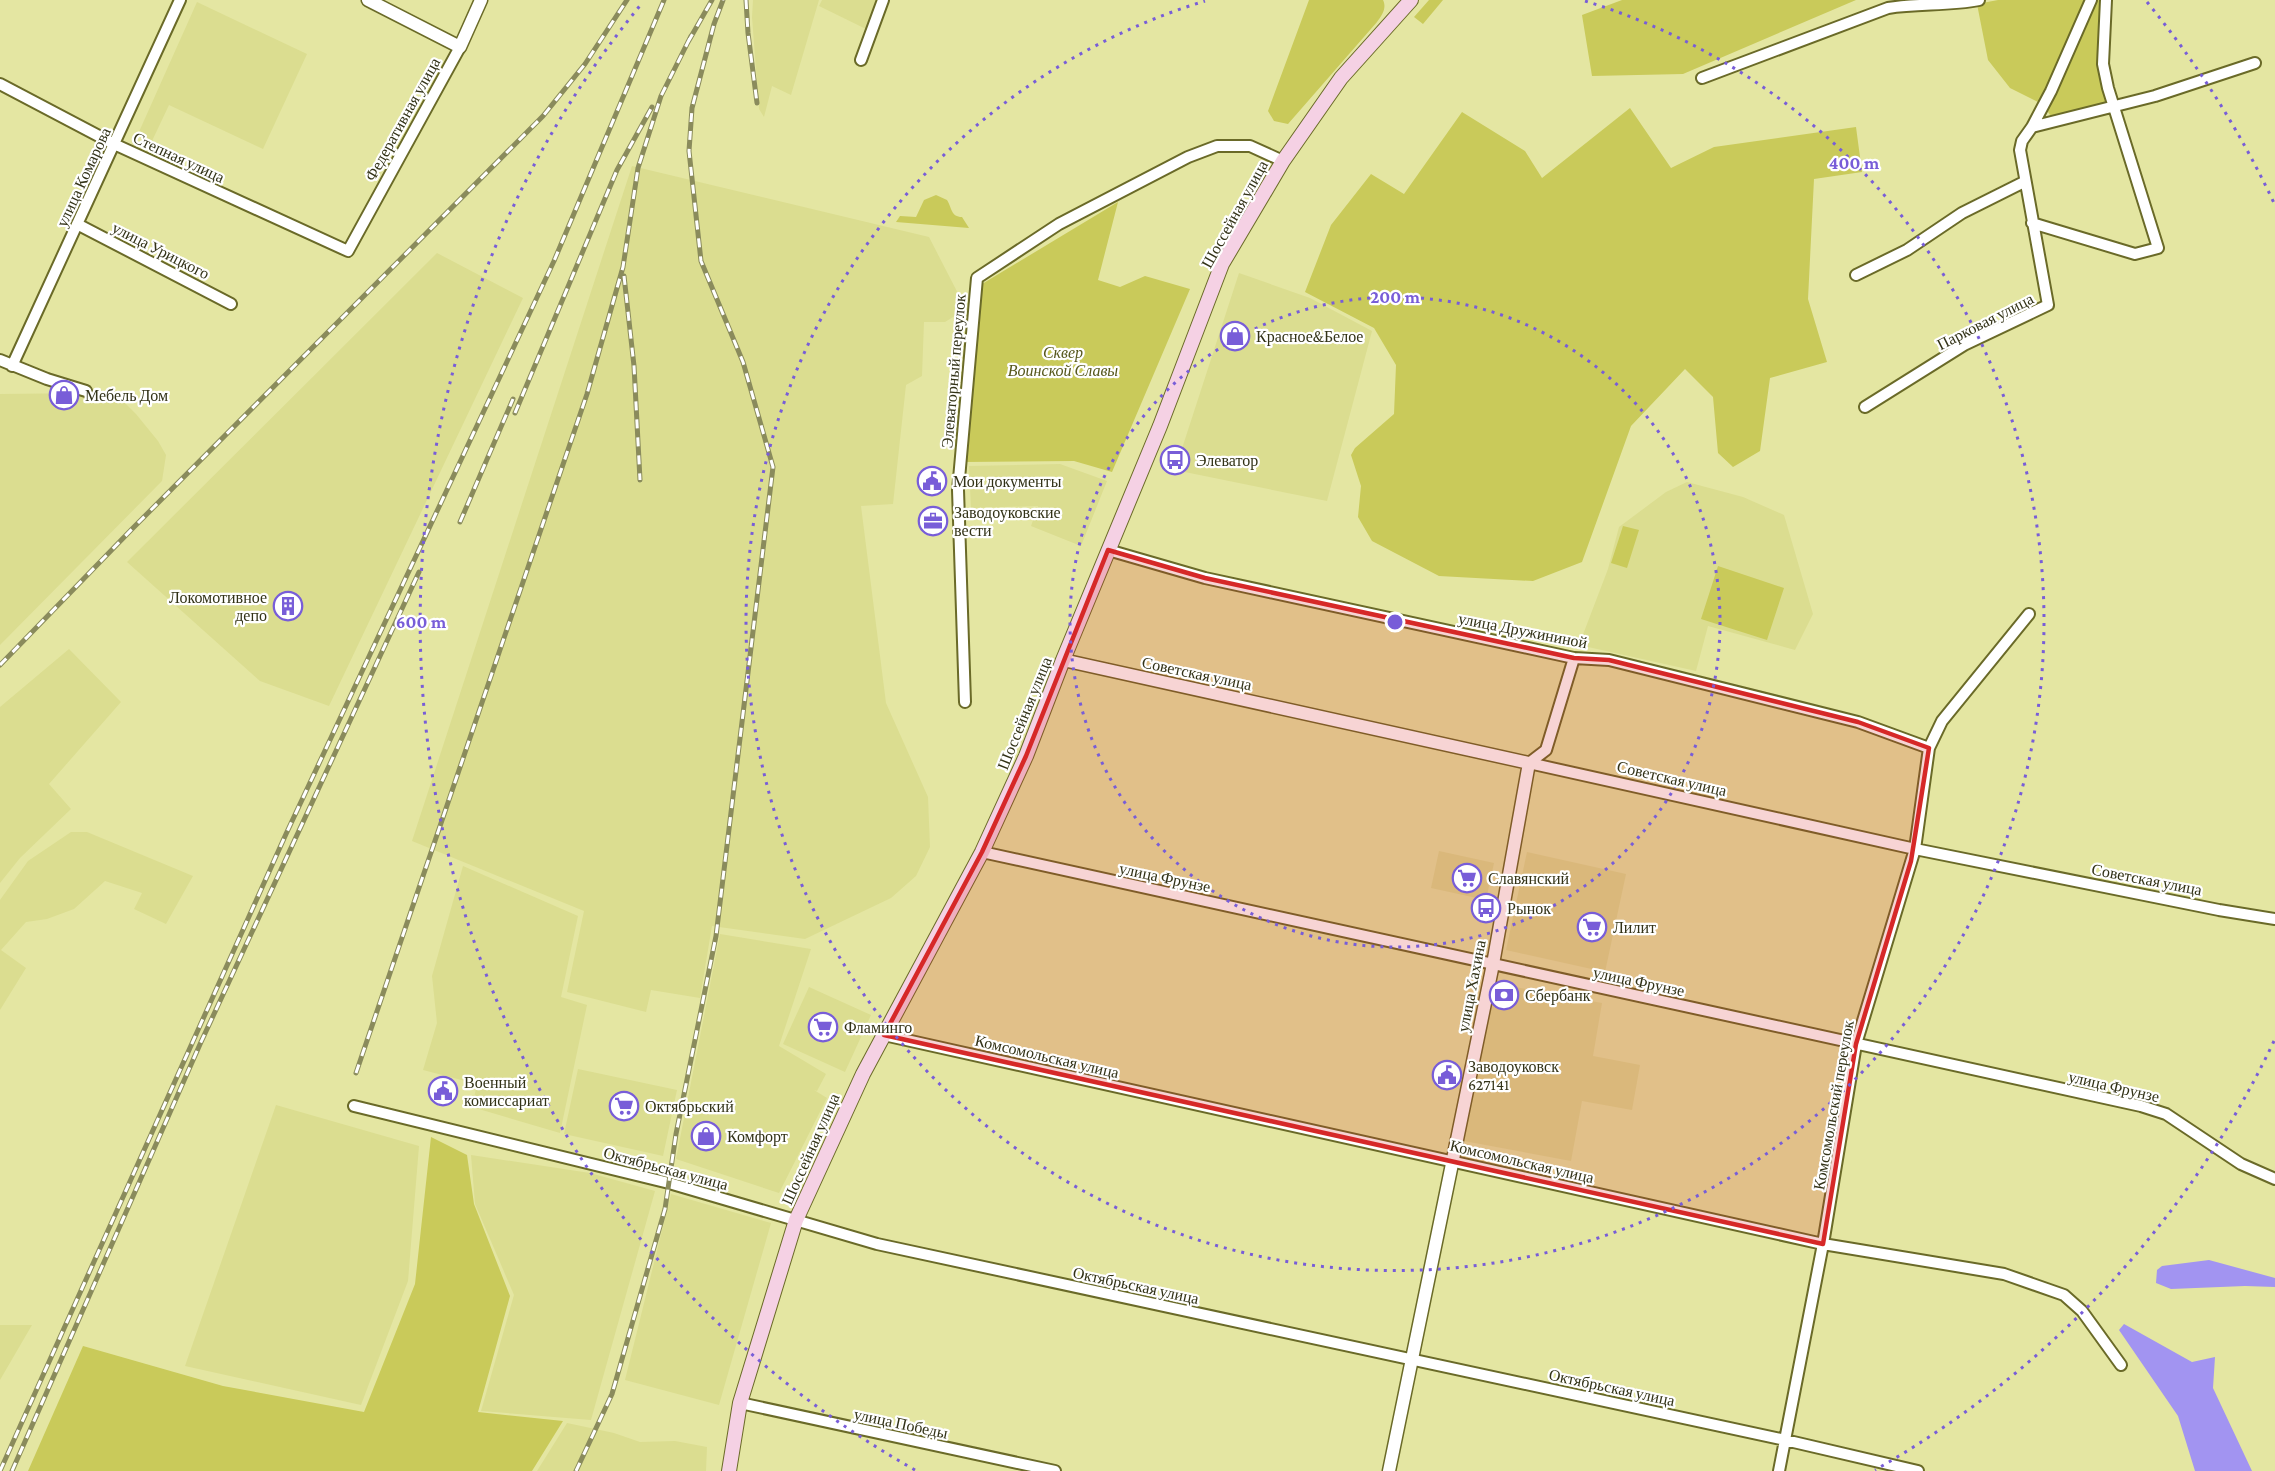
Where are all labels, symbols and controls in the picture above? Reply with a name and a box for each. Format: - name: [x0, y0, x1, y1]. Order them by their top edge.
- street label: Федеративная улица: [362, 55, 444, 184]
- street label: улица Комарова: [53, 125, 115, 230]
- street label: Степная улица: [130, 129, 227, 187]
- text: 400 m: [1829, 153, 1880, 173]
- street label: Шоссейная улица: [1198, 158, 1272, 271]
- street label: улица Урицкого: [109, 219, 212, 283]
- text: 200 m: [1370, 287, 1421, 307]
- street label: Парковая улица: [1934, 290, 2037, 354]
- street label: Элеваторный переулок: [938, 293, 970, 449]
- shop icon: Красное&Белое: [1219, 320, 1251, 352]
- place label: Красное&Белое: [1256, 328, 1363, 346]
- park label: Сквер Воинской Славы: [1008, 344, 1118, 379]
- shop icon: Мебель Дом: [48, 379, 80, 411]
- place label: Мебель Дом: [85, 387, 168, 405]
- bus stop icon: Элеватор: [1159, 444, 1191, 476]
- place label: Элеватор: [1196, 452, 1258, 470]
- public building icon: Мои документы: [916, 465, 948, 497]
- place label: Мои документы: [953, 473, 1062, 491]
- place label: Заводоуковские вести: [954, 504, 1061, 539]
- office icon: Заводоуковские вести: [917, 505, 949, 537]
- place label: Локомотивное депо: [169, 589, 267, 625]
- building icon: Локомотивное депо: [272, 590, 304, 622]
- street label: улица Дружининой: [1457, 610, 1589, 652]
- text: 600 m: [396, 612, 447, 632]
- centre of rings: [1385, 612, 1405, 632]
- street label: Шоссейная улица: [994, 654, 1056, 772]
- street label: Советская улица: [1140, 654, 1253, 694]
- street label: Советская улица: [1615, 758, 1728, 800]
- street label: улица Фрунзе: [1117, 860, 1212, 896]
- street label: Советская улица: [2090, 860, 2204, 900]
- supermarket icon: Славянский: [1451, 862, 1483, 894]
- place label: Славянский: [1488, 870, 1569, 887]
- bus stop icon: Рынок: [1470, 892, 1502, 924]
- place label: Рынок: [1507, 900, 1551, 917]
- supermarket icon: Лилит: [1576, 911, 1608, 943]
- place label: Лилит: [1613, 919, 1656, 936]
- street label: улица Хахина: [1454, 939, 1490, 1034]
- street label: улица Фрунзе: [1591, 964, 1686, 1000]
- bank icon: Сбербанк: [1488, 979, 1520, 1011]
- place label: Сбербанк: [1525, 987, 1591, 1005]
- supermarket icon: Фламинго: [807, 1011, 839, 1043]
- place label: Фламинго: [844, 1019, 912, 1036]
- street label: Комсомольский переулок: [1810, 1019, 1858, 1191]
- street label: Комсомольская улица: [973, 1032, 1121, 1082]
- place label: Заводоуковск 627141: [1468, 1058, 1559, 1093]
- public building icon: Заводоуковск 627141: [1431, 1059, 1463, 1091]
- street label: улица Фрунзе: [2066, 1068, 2161, 1106]
- place label: Военный комиссариат: [464, 1074, 549, 1110]
- public building icon: Военный комиссариат: [427, 1075, 459, 1107]
- supermarket icon: Октябрьский: [608, 1090, 640, 1122]
- street label: Шоссейная улица: [778, 1091, 844, 1208]
- place label: Октябрьский: [645, 1098, 734, 1116]
- shop icon: Комфорт: [690, 1120, 722, 1152]
- place label: Комфорт: [727, 1128, 788, 1146]
- street label: Комсомольская улица: [1448, 1137, 1596, 1187]
- street label: Октябрьская улица: [601, 1144, 730, 1194]
- street label: Октябрьская улица: [1071, 1264, 1200, 1308]
- street label: Октябрьская улица: [1547, 1366, 1676, 1410]
- street label: улица Победы: [852, 1405, 950, 1443]

